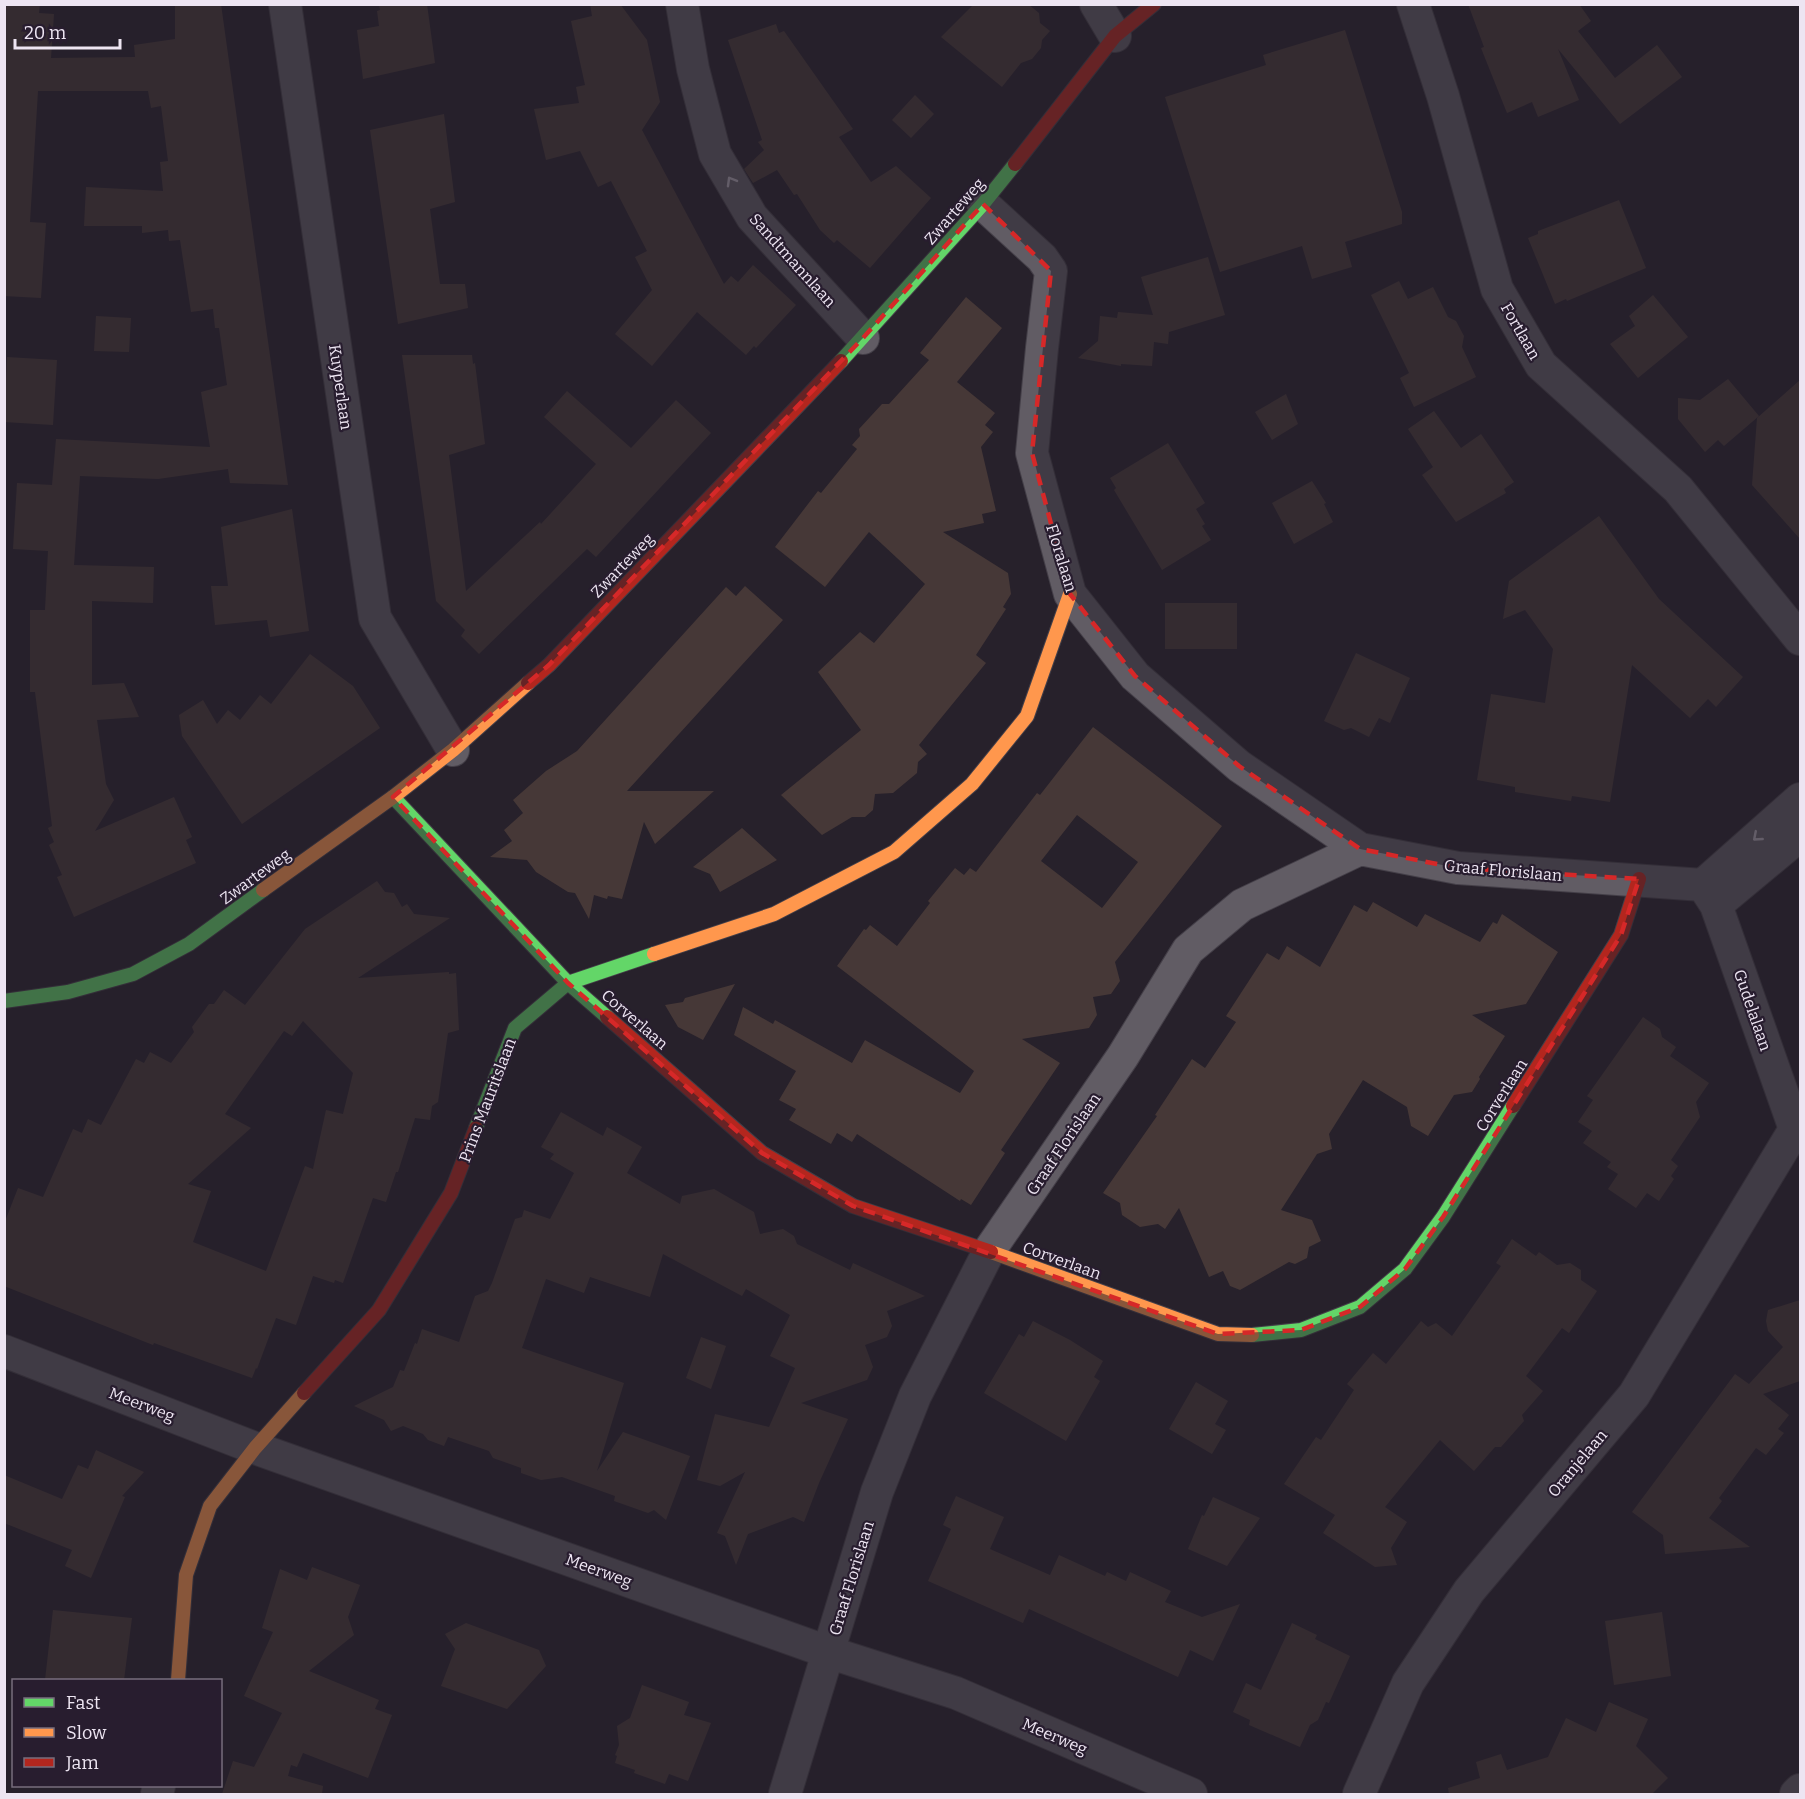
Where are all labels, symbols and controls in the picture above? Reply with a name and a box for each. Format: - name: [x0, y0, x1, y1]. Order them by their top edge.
- scale bar: [15, 12, 120, 50]
- text: 20 m: [24, 22, 66, 44]
- street label: Zwarteweg: [920, 174, 988, 248]
- one-way arrow: [727, 177, 739, 187]
- street label: Sandtmannlaan: [746, 210, 840, 311]
- street label: Fortlaan: [1497, 300, 1544, 363]
- street label: Kuyperlaan: [325, 343, 356, 431]
- street label: Floralaan: [1042, 522, 1081, 594]
- street label: Zwarteweg: [587, 529, 658, 601]
- one-way arrow: [1753, 830, 1763, 841]
- street label: Zwarteweg: [217, 845, 294, 908]
- street label: Graaf Florislaan: [1443, 856, 1563, 885]
- street label: Gudelalaan: [1730, 967, 1775, 1053]
- street label: Corverlaan: [598, 985, 672, 1053]
- street label: Prins Mauritslaan: [455, 1035, 520, 1165]
- street label: Corverlaan: [1472, 1055, 1531, 1135]
- street label: Graaf Florislaan: [1022, 1090, 1104, 1199]
- street label: Corverlaan: [1020, 1238, 1104, 1283]
- street label: Meerweg: [106, 1383, 177, 1426]
- street label: Oranjelaan: [1544, 1426, 1611, 1501]
- street label: Graaf Florislaan: [825, 1519, 878, 1638]
- street label: Meerweg: [563, 1550, 634, 1591]
- legend: [12, 1679, 222, 1787]
- text: Fast: [66, 1692, 101, 1714]
- street label: Meerweg: [1019, 1714, 1090, 1759]
- text: Slow: [66, 1722, 107, 1744]
- text: Jam: [65, 1752, 99, 1774]

